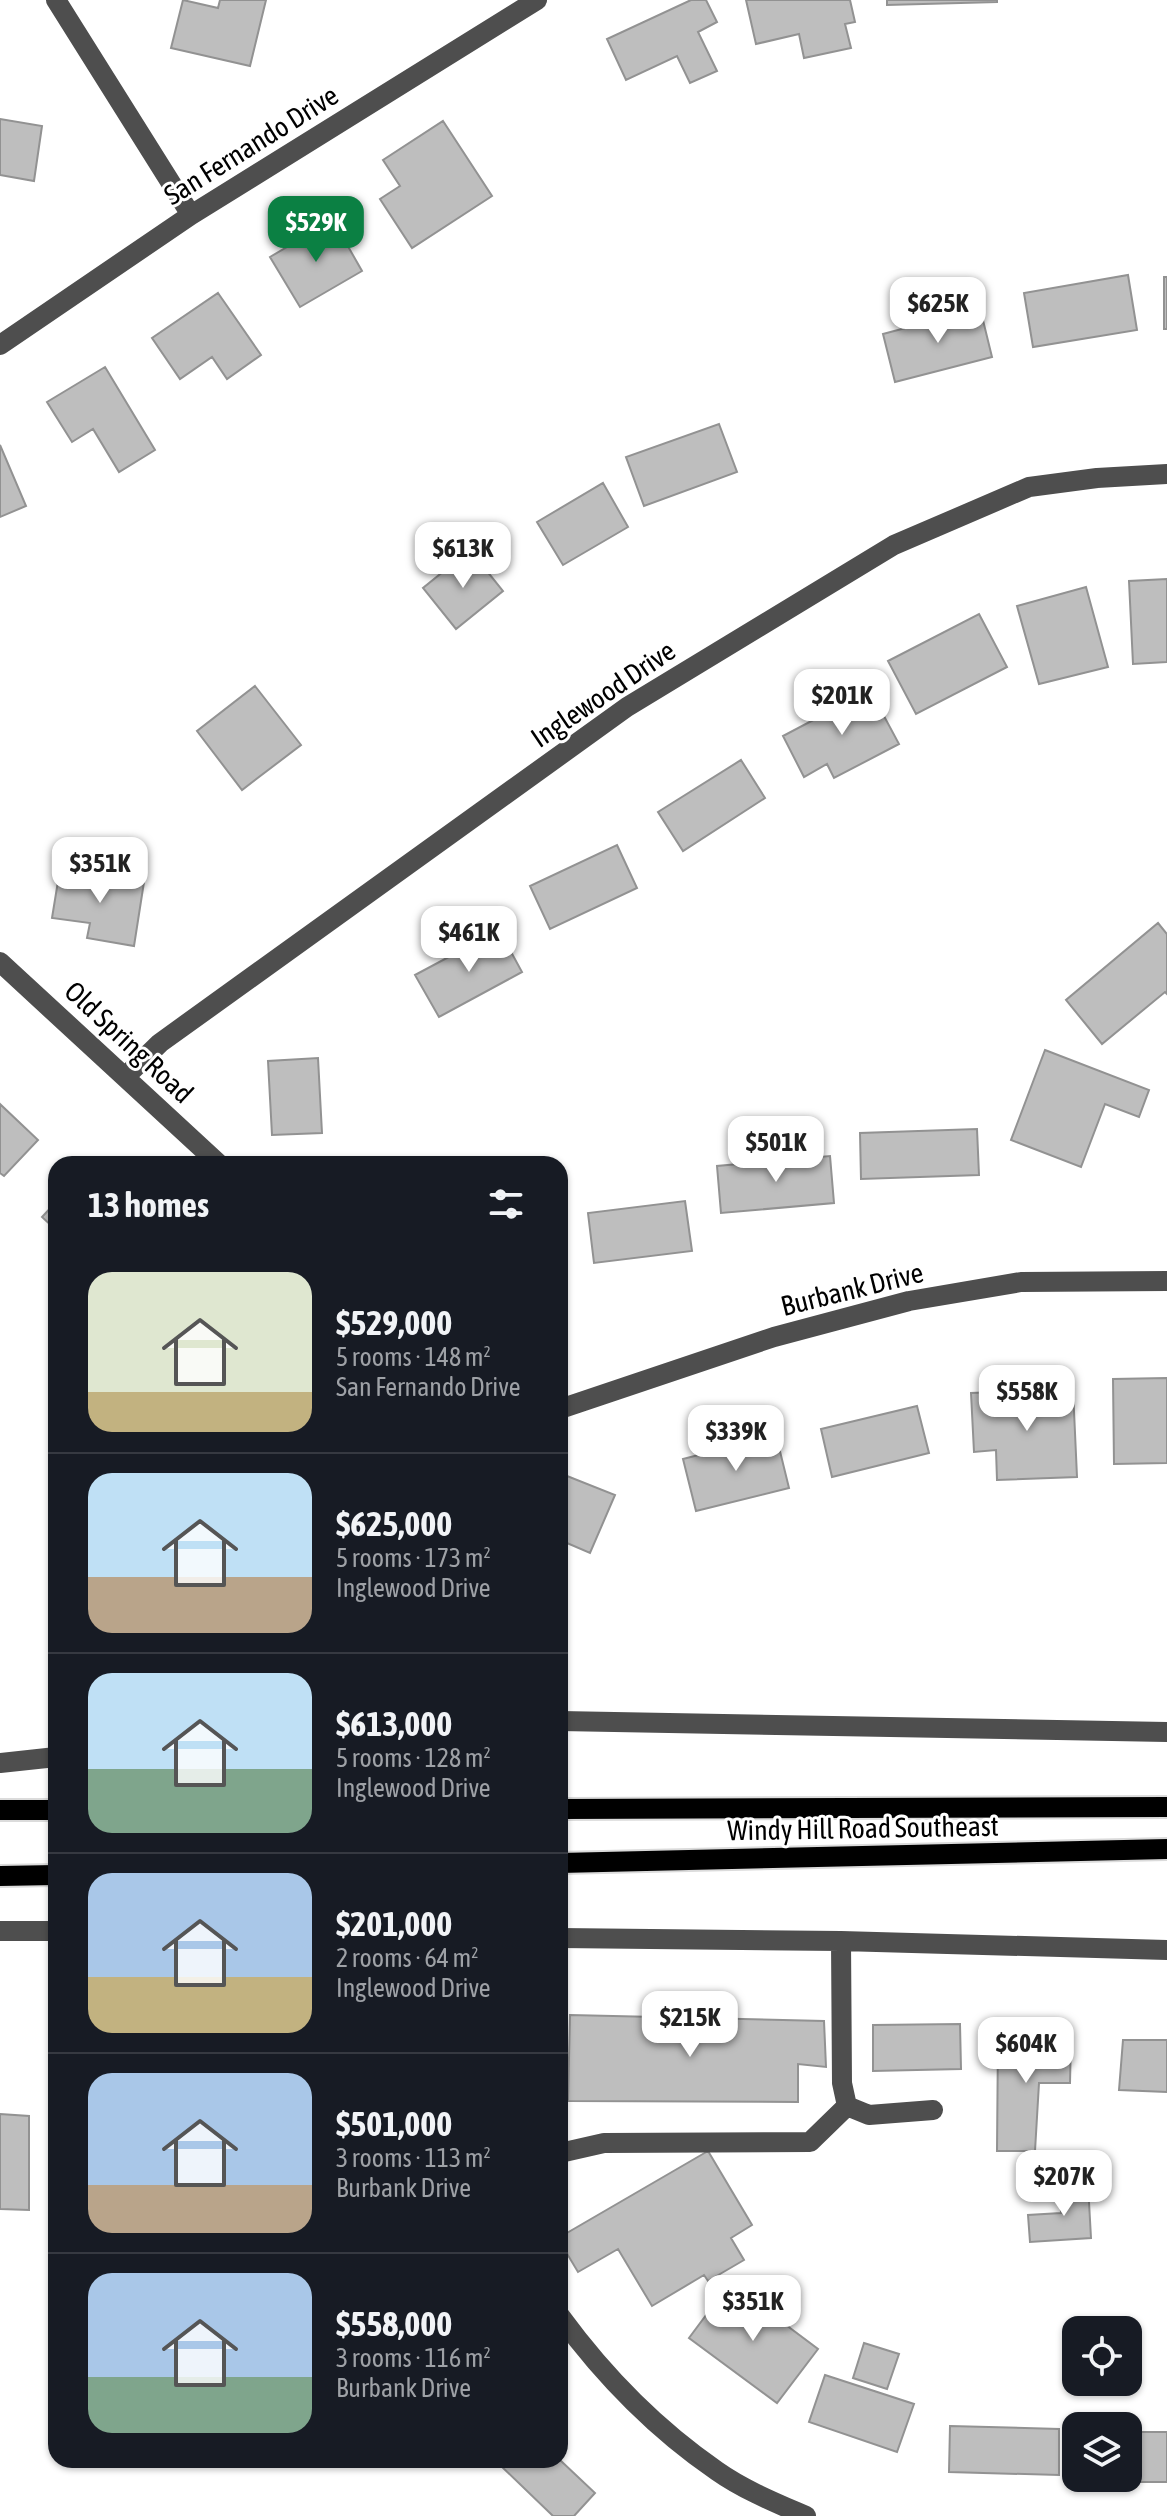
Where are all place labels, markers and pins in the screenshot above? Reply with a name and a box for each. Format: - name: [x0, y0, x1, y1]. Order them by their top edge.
- pin: $529K: [260, 196, 372, 264]
- pin: $625K: [882, 277, 994, 345]
- pin: $613K: [407, 522, 519, 590]
- pin: $201K: [786, 669, 898, 737]
- pin: $351K: [44, 837, 156, 905]
- pin: $461K: [413, 906, 525, 974]
- pin: $501K: [720, 1116, 832, 1184]
- pin: $558K: [971, 1365, 1083, 1433]
- pin: $339K: [680, 1405, 792, 1473]
- pin: $215K: [634, 1991, 746, 2059]
- pin: $604K: [970, 2017, 1082, 2085]
- pin: $207K: [1008, 2150, 1120, 2218]
- pin: $351K: [697, 2275, 809, 2343]

